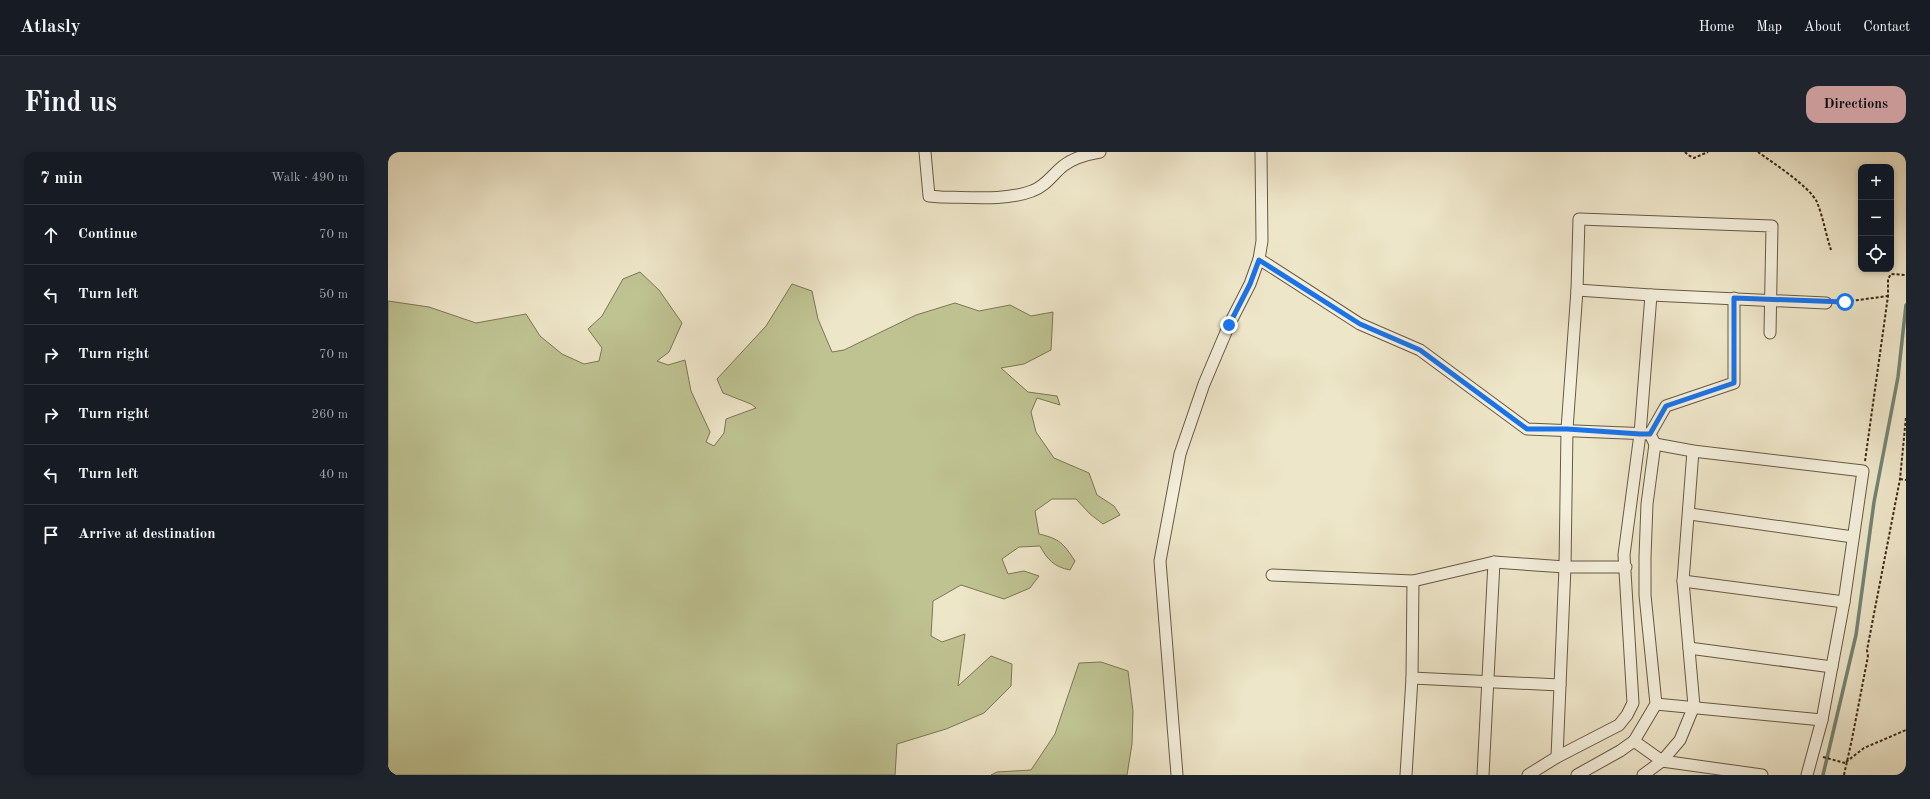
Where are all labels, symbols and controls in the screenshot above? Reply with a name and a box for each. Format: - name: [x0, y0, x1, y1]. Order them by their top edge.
- text: Atlasly: [20, 18, 81, 37]
- text: Home: [1699, 20, 1734, 34]
- text: Map: [1756, 20, 1782, 34]
- text: About: [1804, 20, 1841, 34]
- text: Contact: [1863, 20, 1910, 34]
- button: Directions: [1806, 86, 1906, 123]
- text: Find us: [24, 90, 117, 118]
- map controls: [1858, 164, 1894, 272]
- button: +: [1858, 164, 1894, 200]
- text: 7 min: [40, 170, 83, 187]
- text: Walk · 490 m: [271, 171, 348, 184]
- button: −: [1858, 200, 1894, 236]
- icon: ahead: [40, 224, 62, 246]
- text: Continue: [78, 227, 137, 242]
- text: 70 m: [319, 228, 348, 241]
- button: locate: [1858, 236, 1894, 272]
- icon: left: [40, 284, 62, 306]
- text: Turn left: [78, 287, 138, 302]
- text: 50 m: [319, 288, 348, 301]
- route start: [1836, 293, 1854, 311]
- route end: [1220, 316, 1238, 334]
- icon: right: [40, 344, 62, 366]
- text: Turn right: [78, 347, 149, 362]
- text: 70 m: [319, 348, 348, 361]
- icon: right: [40, 404, 62, 426]
- text: Turn right: [78, 407, 149, 422]
- text: 260 m: [311, 408, 348, 421]
- icon: left: [40, 464, 62, 486]
- text: Turn left: [78, 467, 138, 482]
- text: 40 m: [319, 468, 348, 481]
- icon: arrive: [40, 524, 62, 546]
- text: Arrive at destination: [78, 527, 216, 542]

